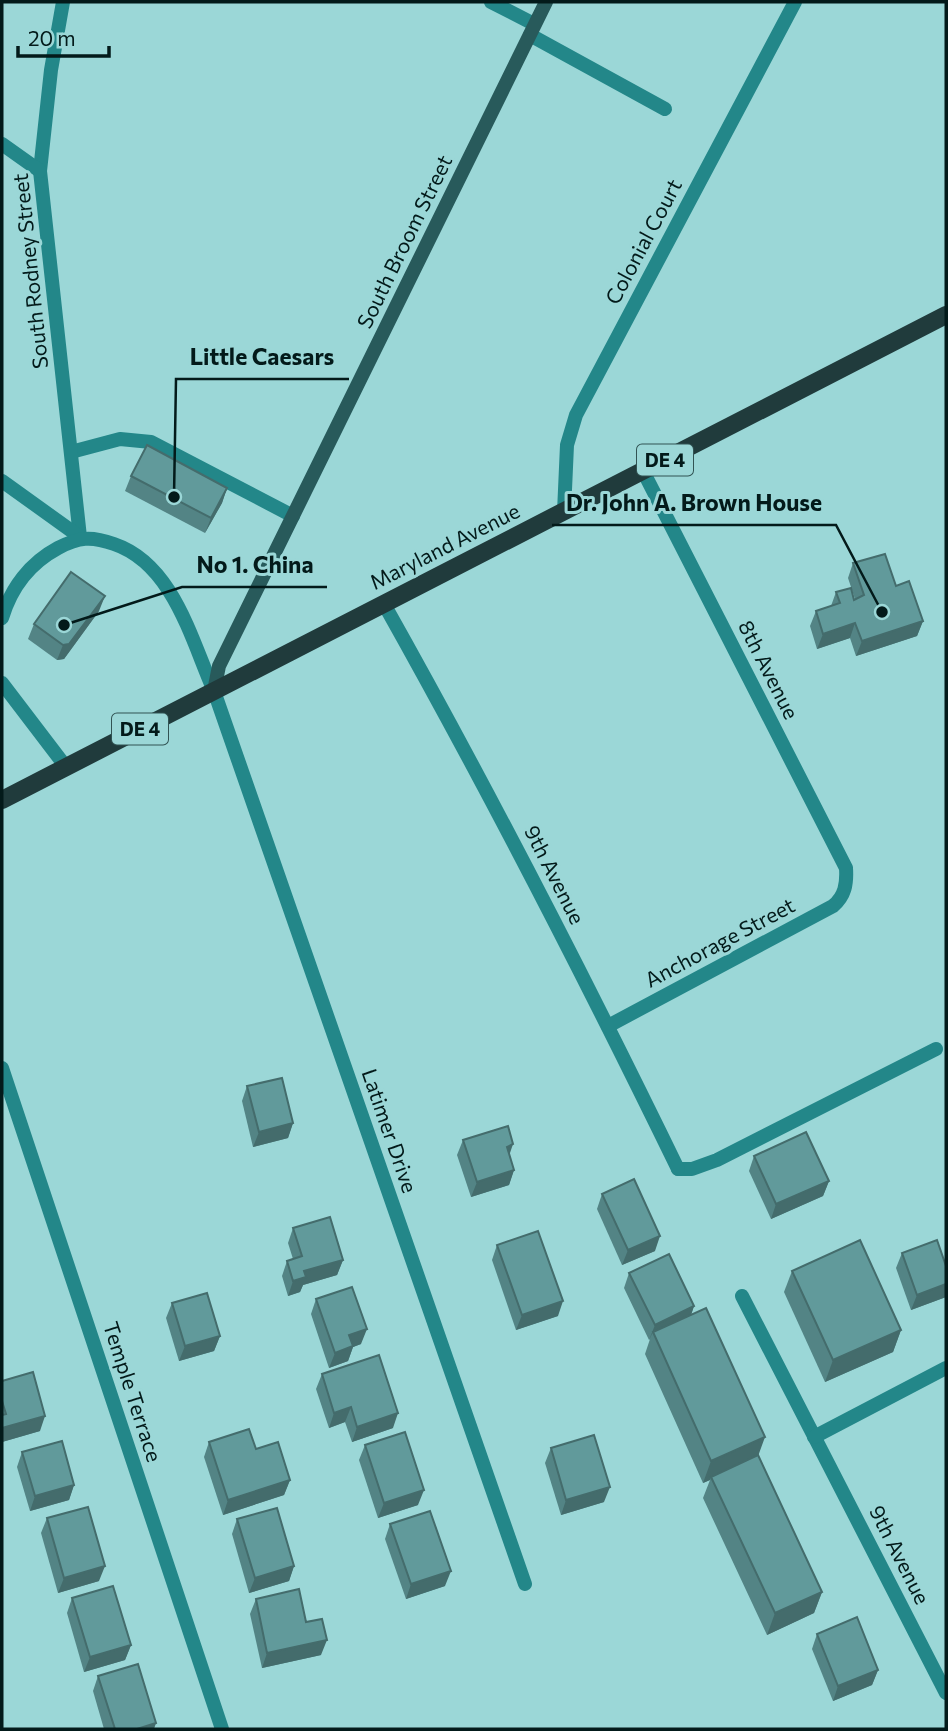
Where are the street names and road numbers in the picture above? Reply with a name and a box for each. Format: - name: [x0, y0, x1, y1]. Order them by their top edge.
- street label: South Broom Street: [351, 151, 456, 332]
- street label: South Rodney Street: [7, 172, 52, 370]
- street label: Colonial Court: [599, 174, 686, 308]
- road number: DE 4: [637, 444, 693, 475]
- street label: Maryland Avenue: [365, 497, 523, 594]
- street label: 8th Avenue: [734, 616, 805, 723]
- road number: DE 4: [112, 714, 168, 744]
- street label: 9th Avenue: [520, 821, 591, 928]
- street label: Anchorage Street: [640, 892, 799, 992]
- street label: Latimer Drive: [358, 1065, 423, 1196]
- street label: Temple Terrace: [99, 1318, 168, 1465]
- street label: 9th Avenue: [865, 1501, 936, 1608]

